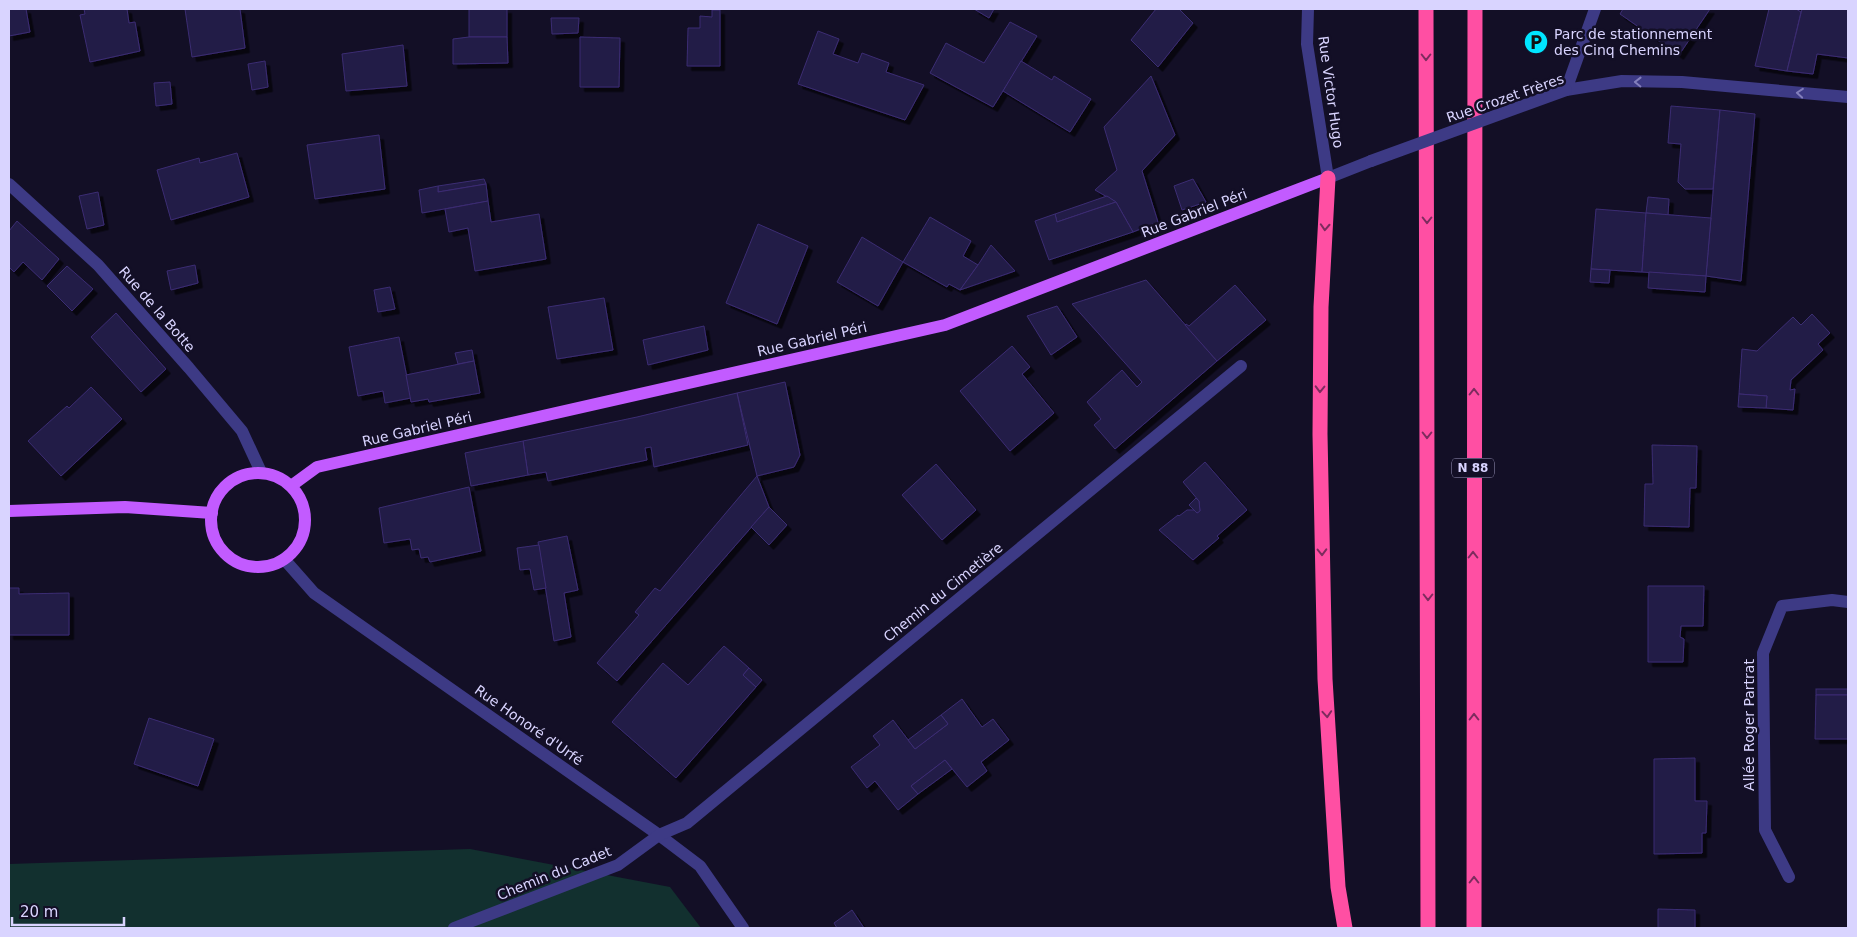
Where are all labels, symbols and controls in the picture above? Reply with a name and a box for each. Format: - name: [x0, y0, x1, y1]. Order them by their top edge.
- place label: Parc de stationnement des Cinq Chemins: [1554, 26, 1713, 58]
- parking icon: Parc de stationnement des Cinq Chemins: [1523, 29, 1549, 55]
- street label: Rue Victor Hugo: [1315, 35, 1347, 149]
- one-way arrow: [1421, 54, 1431, 62]
- street label: Rue Crozet Frères: [1444, 70, 1566, 126]
- one-way arrow: [1633, 76, 1641, 87]
- one-way arrow: [1795, 88, 1803, 99]
- street label: Rue Gabriel Péri: [1139, 185, 1249, 241]
- one-way arrow: [1422, 216, 1432, 224]
- one-way arrow: [1320, 223, 1331, 231]
- street label: Rue de la Botte: [116, 263, 198, 355]
- street label: Rue Gabriel Péri: [756, 319, 868, 359]
- one-way arrow: [1315, 386, 1325, 393]
- one-way arrow: [1469, 388, 1479, 396]
- street label: Rue Gabriel Péri: [361, 409, 473, 449]
- one-way arrow: [1422, 432, 1432, 439]
- road number: N 88: [1452, 458, 1494, 478]
- street label: Chemin du Cimetière: [880, 539, 1006, 645]
- one-way arrow: [1317, 548, 1327, 556]
- one-way arrow: [1468, 550, 1478, 558]
- one-way arrow: [1423, 594, 1433, 602]
- street label: Allée Roger Partrat: [1741, 659, 1757, 791]
- street label: Rue Honoré d'Urfé: [472, 682, 586, 768]
- one-way arrow: [1322, 710, 1333, 718]
- one-way arrow: [1469, 713, 1479, 720]
- street label: Chemin du Cadet: [495, 843, 614, 903]
- one-way arrow: [1469, 875, 1479, 883]
- scale bar: [12, 894, 125, 926]
- text: 20 m: [20, 903, 58, 921]

